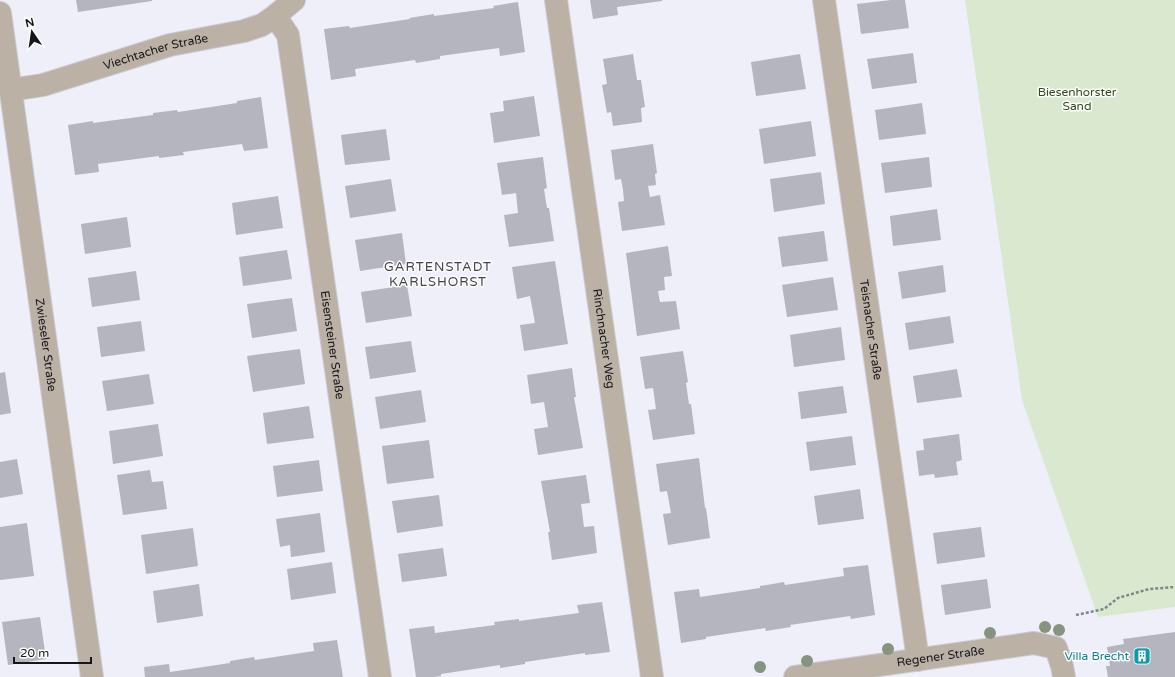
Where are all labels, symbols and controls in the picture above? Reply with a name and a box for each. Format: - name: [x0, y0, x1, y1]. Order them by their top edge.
- north arrow: [12, 12, 52, 52]
- text: N: [24, 15, 36, 30]
- street label: Viechtacher Straße: [101, 31, 209, 73]
- park label: Biesenhorster Sand: [1038, 85, 1117, 113]
- district label: GARTENSTADT KARLSHORST: [384, 259, 492, 290]
- street label: Teisnacher Straße: [857, 278, 885, 381]
- street label: Rinchnacher Weg: [590, 288, 618, 390]
- street label: Eisensteiner Straße: [318, 290, 347, 400]
- street label: Zwieseler Straße: [33, 297, 59, 393]
- scale bar: [14, 639, 91, 665]
- street label: Regener Straße: [896, 643, 986, 669]
- text: 20 m: [20, 646, 49, 660]
- building icon: Villa Brecht: [1132, 646, 1152, 666]
- place label: Villa Brecht: [1064, 649, 1129, 663]

